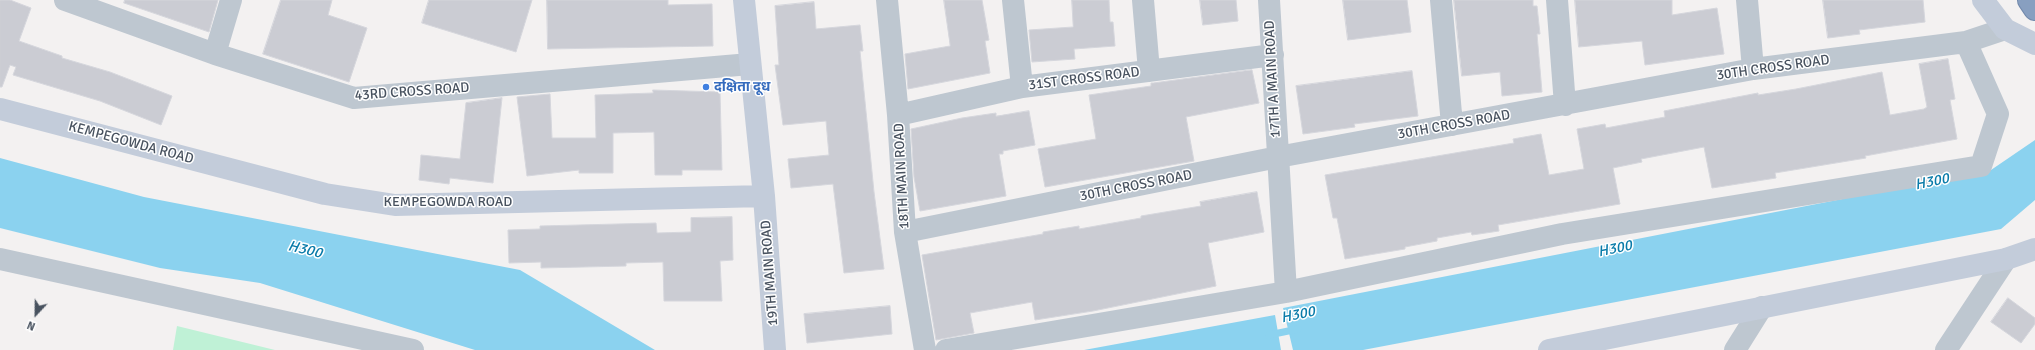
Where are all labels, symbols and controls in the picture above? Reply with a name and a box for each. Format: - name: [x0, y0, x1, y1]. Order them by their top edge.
- street label: 17TH A MAIN ROAD: [1262, 20, 1284, 138]
- street label: 30TH CROSS ROAD: [1715, 52, 1831, 84]
- street label: 31ST CROSS ROAD: [1027, 64, 1141, 94]
- place label: दक्षिता दूध: [714, 79, 771, 95]
- street label: 43RD CROSS ROAD: [354, 80, 470, 104]
- marker: दक्षिता दूध: [701, 82, 711, 92]
- street label: 30TH CROSS ROAD: [1396, 107, 1512, 143]
- street label: KEMPEGOWDA ROAD: [67, 118, 195, 168]
- street label: 18TH MAIN ROAD: [891, 123, 913, 229]
- street label: 30TH CROSS ROAD: [1079, 167, 1193, 205]
- water label: H300: [1913, 170, 1951, 194]
- street label: KEMPEGOWDA ROAD: [384, 194, 512, 210]
- street label: 19TH MAIN ROAD: [758, 220, 782, 326]
- water label: H300: [286, 237, 324, 263]
- water label: H300: [1596, 237, 1634, 261]
- north arrow: [16, 294, 56, 334]
- water label: H300: [1279, 303, 1317, 327]
- text: N: [25, 318, 37, 333]

